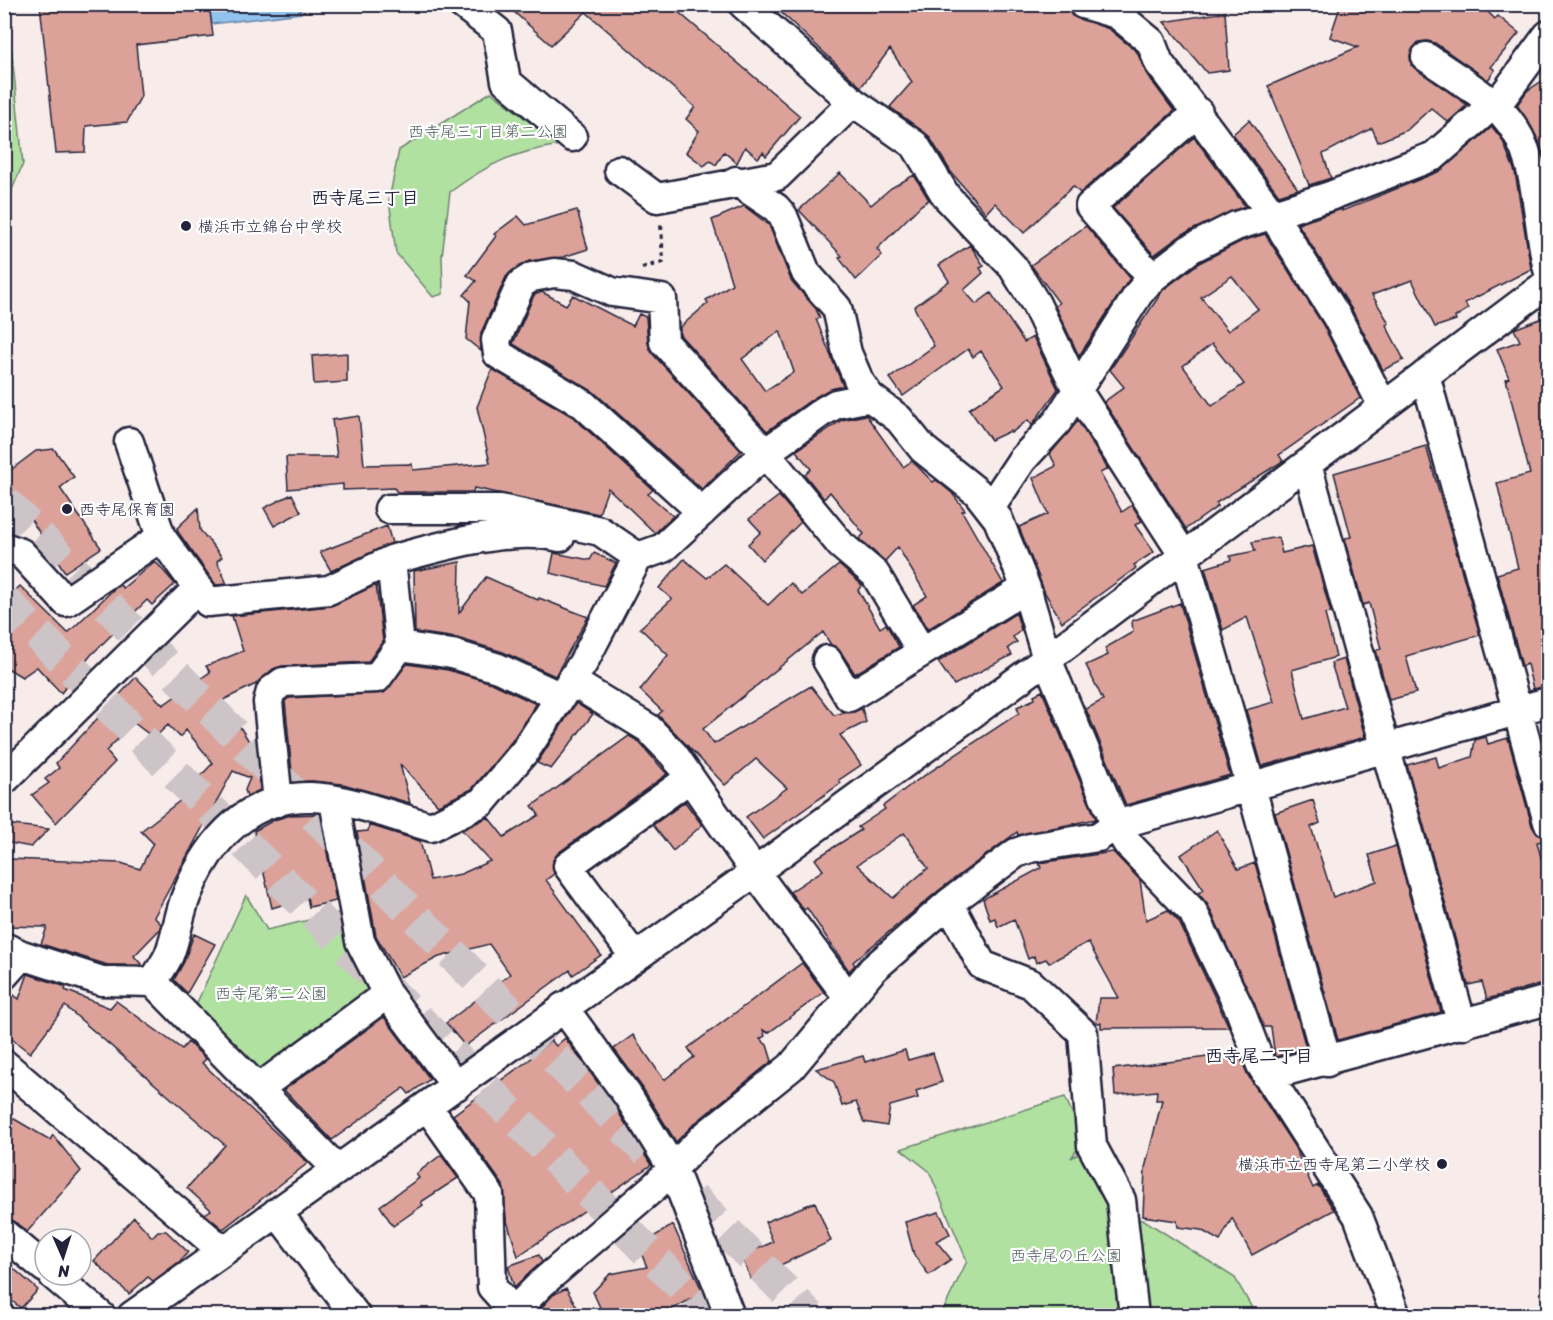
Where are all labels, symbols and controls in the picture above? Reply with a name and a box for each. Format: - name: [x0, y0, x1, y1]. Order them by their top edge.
- park label: 西寺尾三丁目第二公園: [408, 117, 568, 146]
- district label: 西寺尾三丁目: [311, 182, 419, 214]
- place label: 横浜市立錦台中学校: [198, 212, 342, 241]
- marker: 横浜市立錦台中学校: [179, 219, 193, 233]
- place label: 西寺尾保育園: [79, 495, 175, 524]
- marker: 西寺尾保育園: [60, 502, 74, 516]
- park label: 西寺尾第二公園: [215, 979, 327, 1008]
- district label: 西寺尾二丁目: [1205, 1040, 1313, 1072]
- place label: 横浜市立西寺尾第二小学校: [1238, 1150, 1430, 1179]
- marker: 横浜市立西寺尾第二小学校: [1435, 1157, 1449, 1171]
- north arrow: [33, 1227, 93, 1287]
- park label: 西寺尾の丘公園: [1010, 1241, 1122, 1270]
- text: N: [57, 1257, 71, 1286]

